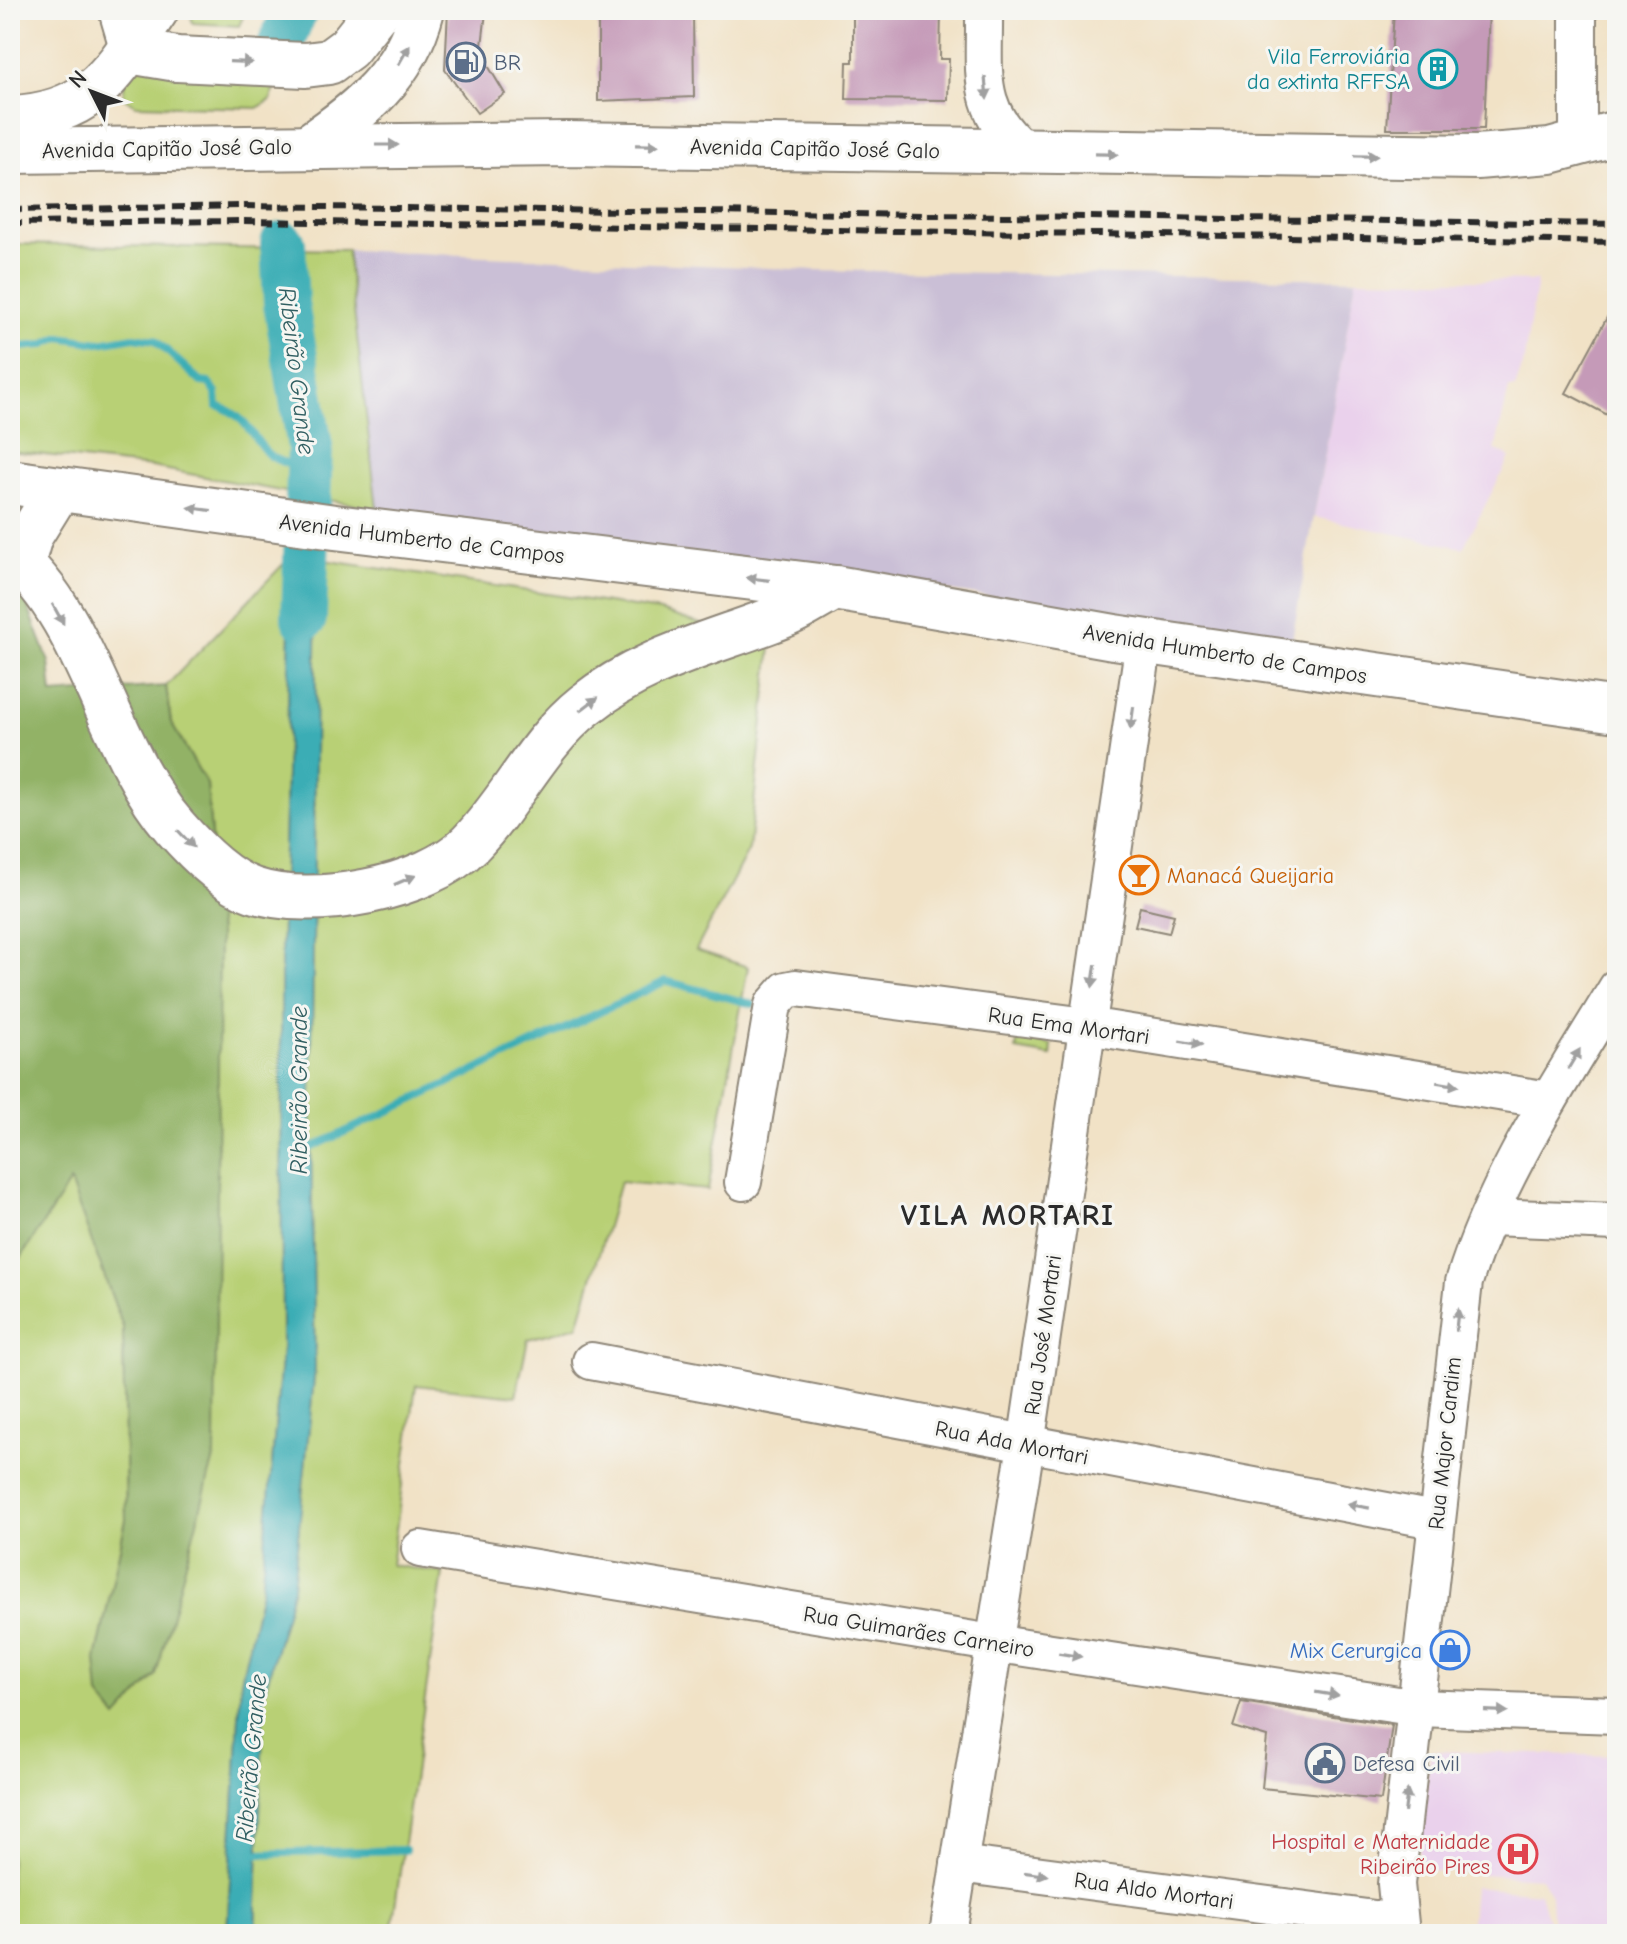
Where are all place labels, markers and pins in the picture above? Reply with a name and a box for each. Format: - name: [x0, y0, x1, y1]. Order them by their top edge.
- fuel station icon: BR: [445, 41, 487, 83]
- place label: Vila Ferroviária da extinta RFFSA: [1247, 44, 1410, 95]
- building icon: Vila Ferroviária da extinta RFFSA: [1417, 48, 1459, 90]
- place label: BR: [494, 50, 521, 76]
- bar icon: Manacá Queijaria: [1118, 854, 1160, 896]
- place label: Manacá Queijaria: [1167, 863, 1334, 889]
- shop icon: Mix Cerurgica: [1429, 1629, 1471, 1671]
- place label: Mix Cerurgica: [1290, 1638, 1422, 1664]
- public building icon: Defesa Civil: [1304, 1742, 1346, 1784]
- place label: Defesa Civil: [1353, 1751, 1460, 1777]
- place label: Hospital e Maternidade Ribeirão Pires: [1271, 1829, 1490, 1880]
- hospital icon: Hospital e Maternidade Ribeirão Pires: [1497, 1833, 1539, 1875]

